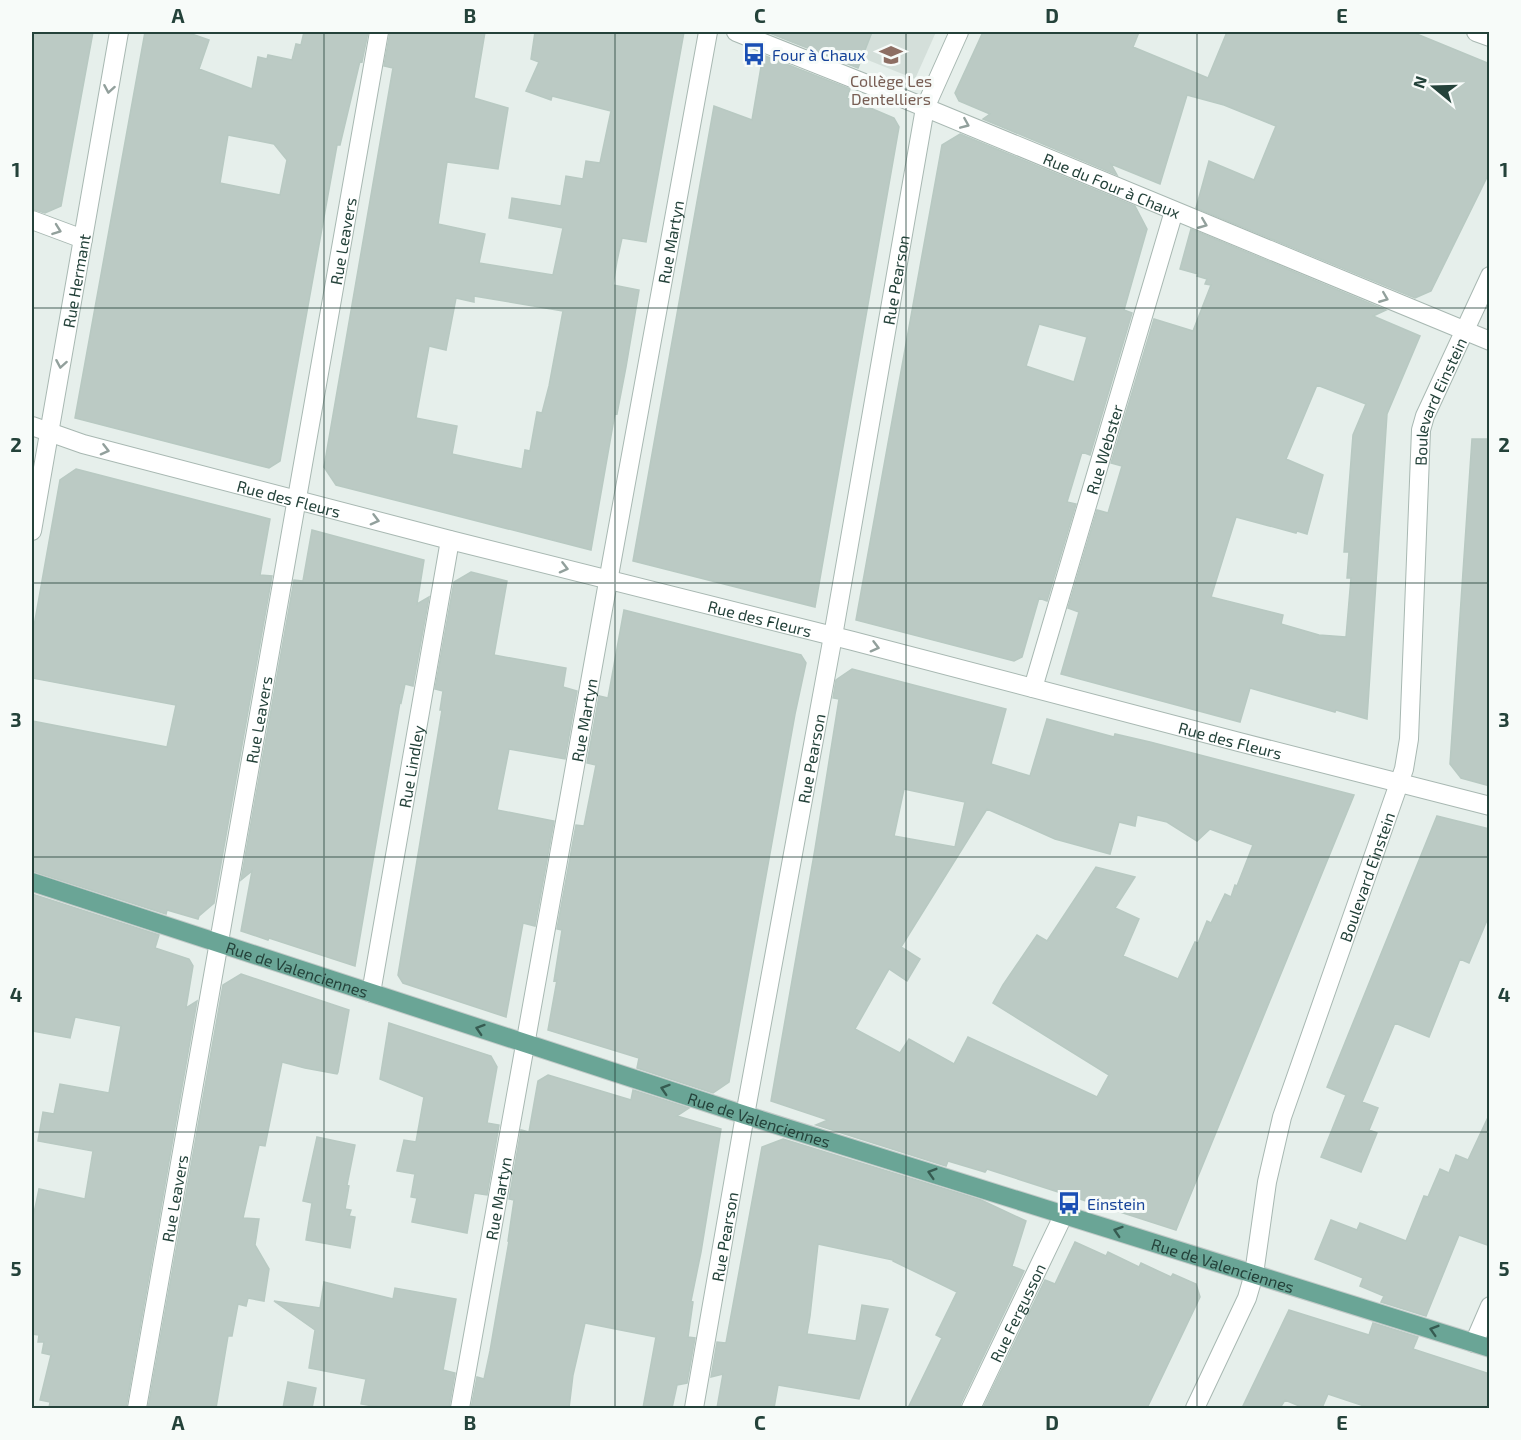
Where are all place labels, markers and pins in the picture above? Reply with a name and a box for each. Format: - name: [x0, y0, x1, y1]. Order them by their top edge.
- bus stop icon: Four à Chaux: [741, 41, 767, 67]
- school or university icon: Collège Les Dentelliers: [878, 42, 904, 68]
- place label: Four à Chaux: [772, 45, 866, 64]
- place label: Collège Les Dentelliers: [850, 71, 932, 108]
- bus stop icon: Einstein: [1056, 1190, 1082, 1216]
- place label: Einstein: [1087, 1194, 1145, 1213]

